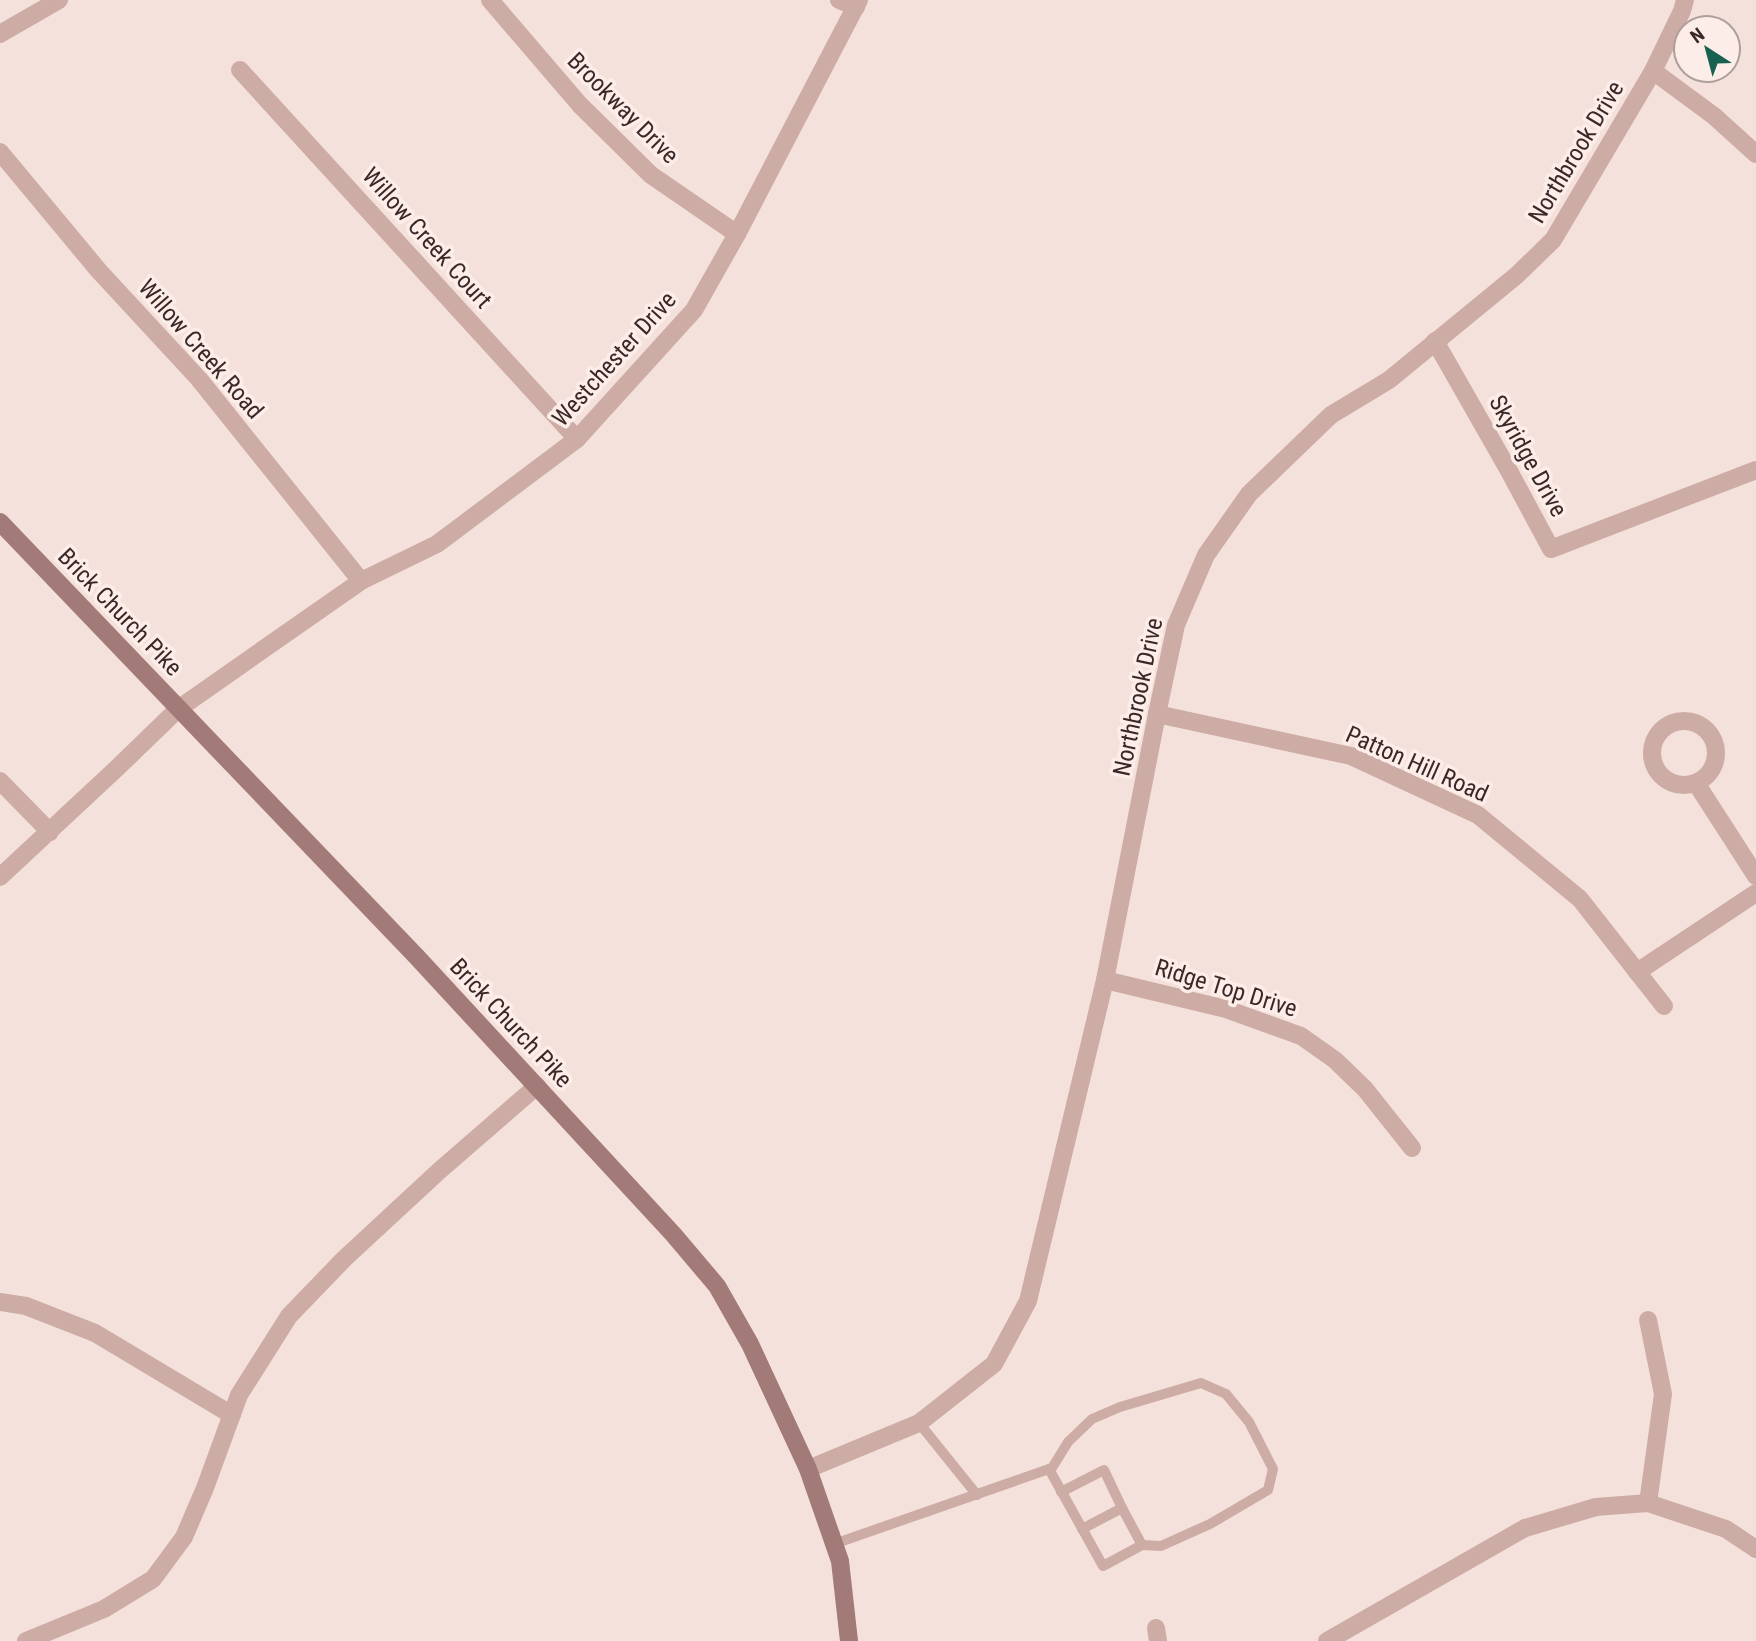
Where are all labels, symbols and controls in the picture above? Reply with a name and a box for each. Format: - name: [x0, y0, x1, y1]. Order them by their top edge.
- north arrow: [1672, 14, 1742, 84]
- text: N: [1686, 23, 1709, 48]
- street label: Brookway Drive: [562, 47, 684, 169]
- street label: Northbrook Drive: [1523, 76, 1629, 228]
- street label: Willow Creek Court: [356, 162, 498, 314]
- street label: Willow Creek Road: [133, 274, 269, 424]
- street label: Westchester Drive: [546, 286, 682, 432]
- street label: Skyridge Drive: [1483, 390, 1573, 522]
- street label: Brick Church Pike: [52, 543, 188, 681]
- street label: Northbrook Drive: [1108, 615, 1168, 779]
- street label: Patton Hill Road: [1341, 720, 1493, 808]
- street label: Brick Church Pike: [444, 953, 578, 1093]
- street label: Ridge Top Drive: [1152, 953, 1300, 1023]

